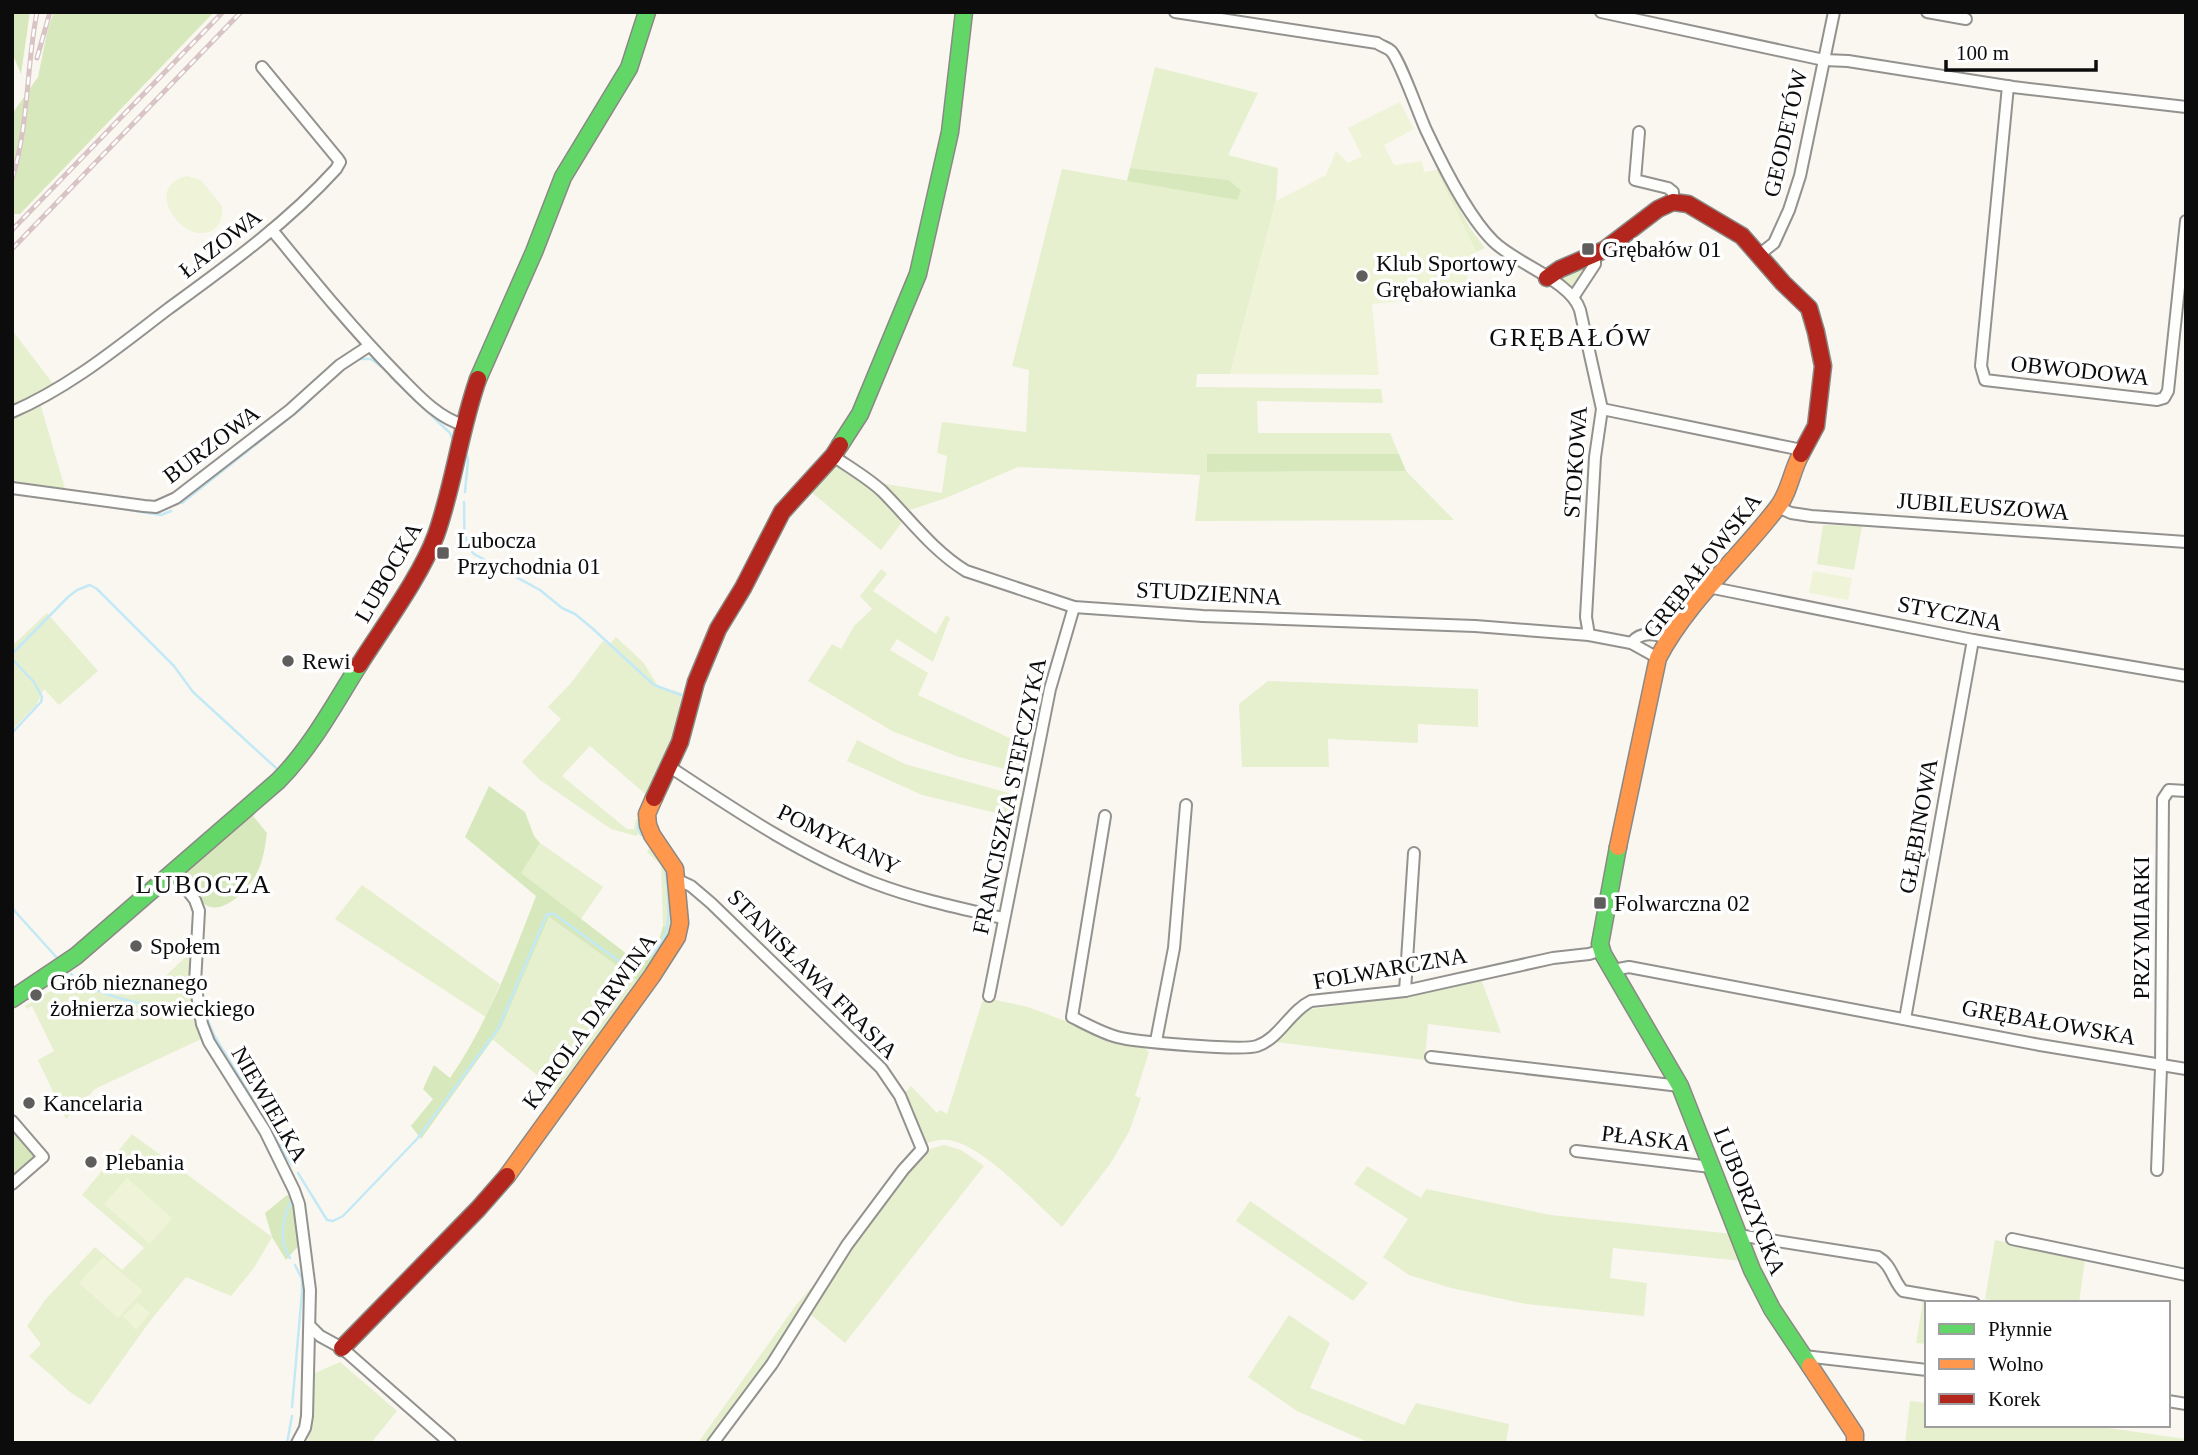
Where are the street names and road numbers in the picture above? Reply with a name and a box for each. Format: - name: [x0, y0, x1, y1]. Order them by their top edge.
- street label: GEODETÓW: [1758, 66, 1812, 199]
- street label: ŁAZOWA: [174, 203, 267, 283]
- street label: OBWODOWA: [2009, 351, 2151, 390]
- street label: BURZOWA: [158, 400, 265, 489]
- street label: STOKOWA: [1559, 405, 1592, 519]
- street label: GRĘBAŁOWSKA: [1638, 488, 1767, 642]
- street label: JUBILEUSZOWA: [1896, 488, 2070, 525]
- street label: LUBOCKA: [350, 518, 427, 627]
- street label: STUDZIENNA: [1136, 577, 1283, 610]
- street label: STYCZNA: [1895, 591, 2005, 636]
- street label: FRANCISZKA STEFCZYKA: [968, 655, 1051, 937]
- street label: GŁĘBINOWA: [1894, 756, 1943, 896]
- street label: POMYKANY: [774, 799, 904, 880]
- street label: PRZYMIARKI: [2129, 856, 2154, 1000]
- street label: STANISŁAWA FRASIA: [723, 884, 903, 1065]
- street label: KAROLA DARWINA: [518, 929, 662, 1114]
- street label: FOLWARCZNA: [1311, 943, 1469, 994]
- street label: GRĘBAŁOWSKA: [1960, 995, 2138, 1050]
- street label: NIEWIELKA: [226, 1042, 313, 1167]
- street label: PŁASKA: [1600, 1121, 1692, 1156]
- street label: LUBORZYCKA: [1709, 1124, 1791, 1279]

